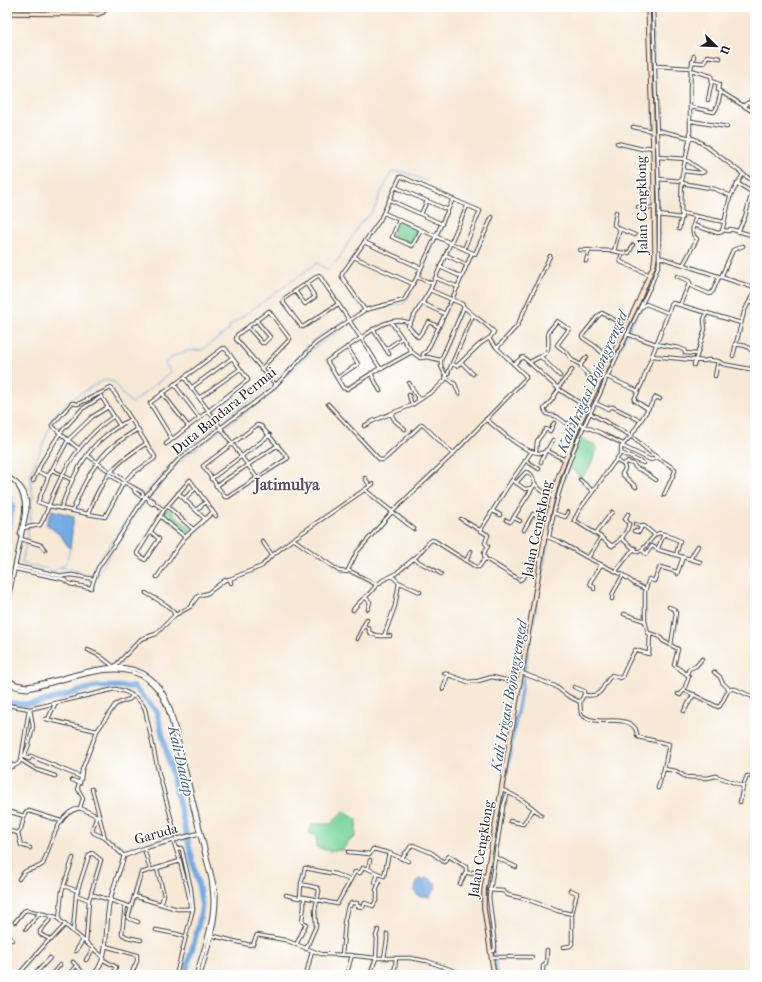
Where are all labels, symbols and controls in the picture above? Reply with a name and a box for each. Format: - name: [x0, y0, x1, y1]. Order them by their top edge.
- north arrow: [696, 26, 736, 66]
- text: U: [717, 42, 733, 57]
- street label: Jalan Cengklong: [633, 155, 651, 255]
- water label: Kali Irigasi Bojongrenged: [552, 306, 632, 457]
- street label: Duta Bandara Permai: [168, 364, 280, 458]
- district label: Jatimulya: [252, 475, 320, 495]
- street label: Jalan Cengklong: [518, 479, 556, 580]
- water label: Kali Irigasi Bojongrenged: [487, 617, 532, 774]
- water label: Kali Dadap: [164, 723, 198, 798]
- street label: Jalan Cengklong: [465, 799, 497, 900]
- street label: Garuda: [132, 820, 180, 848]

